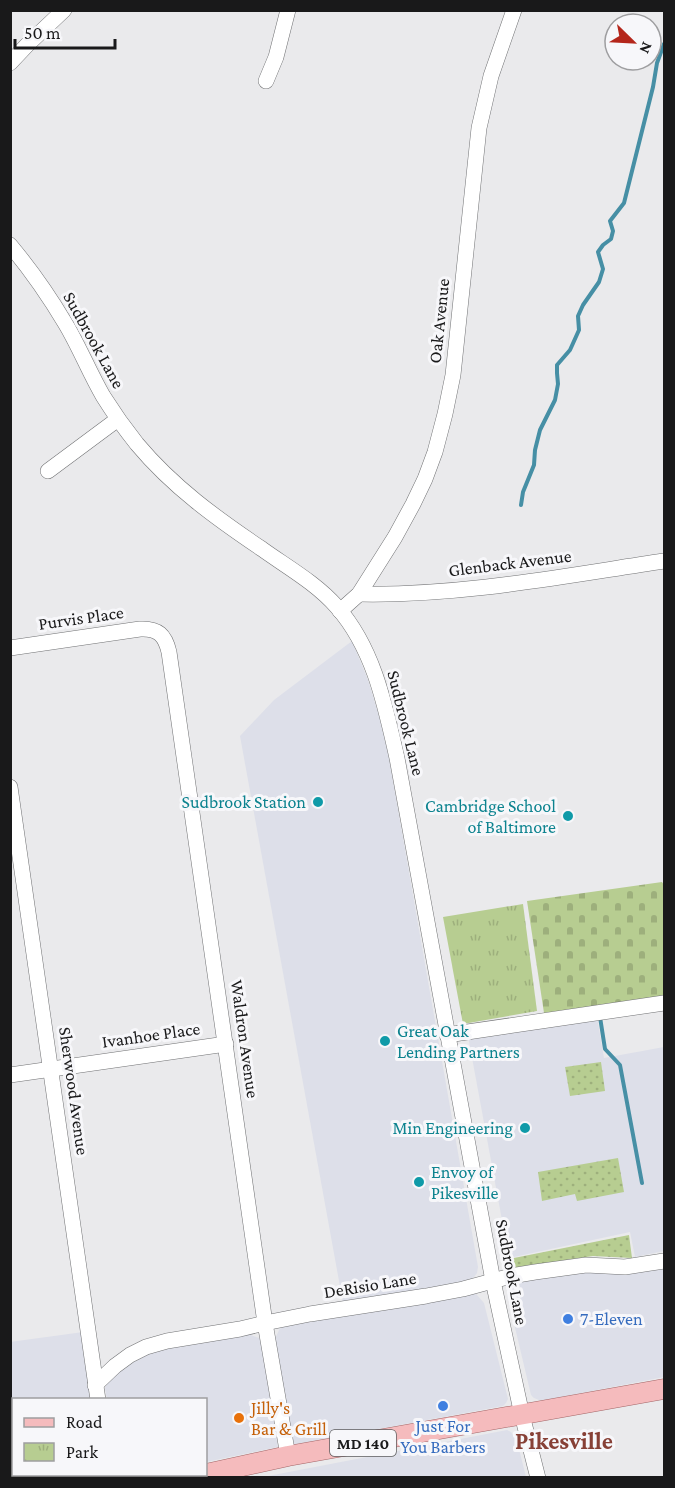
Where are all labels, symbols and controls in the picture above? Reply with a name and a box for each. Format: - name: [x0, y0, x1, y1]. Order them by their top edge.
- scale bar: [15, 12, 116, 50]
- north arrow: [603, 12, 663, 72]
- text: 50 m: [24, 23, 61, 43]
- text: N: [636, 39, 656, 56]
- street label: Oak Avenue: [425, 277, 453, 365]
- street label: Sudbrook Lane: [59, 288, 129, 392]
- street label: Glenback Avenue: [447, 546, 573, 580]
- street label: Purvis Place: [37, 602, 125, 634]
- street label: Sudbrook Lane: [383, 668, 429, 778]
- place label: Sudbrook Station: [182, 792, 306, 812]
- marker: Sudbrook Station: [311, 795, 325, 809]
- place label: Cambridge School of Baltimore: [425, 796, 556, 837]
- marker: Cambridge School of Baltimore: [561, 809, 575, 823]
- street label: Waldron Avenue: [227, 979, 263, 1100]
- street label: Ivanhoe Place: [101, 1018, 201, 1052]
- place label: Great Oak Lending Partners: [397, 1021, 520, 1062]
- street label: Sherwood Avenue: [55, 1026, 93, 1156]
- marker: Great Oak Lending Partners: [378, 1034, 392, 1048]
- place label: Min Engineering: [392, 1118, 513, 1138]
- marker: Min Engineering: [518, 1121, 532, 1135]
- place label: Envoy of Pikesville: [431, 1162, 499, 1203]
- marker: Envoy of Pikesville: [412, 1175, 426, 1189]
- street label: Sudbrook Lane: [492, 1217, 532, 1327]
- street label: DeRisio Lane: [322, 1268, 418, 1302]
- place label: 7-Eleven: [580, 1309, 643, 1329]
- marker: 7-Eleven: [561, 1312, 575, 1326]
- legend: [12, 1398, 207, 1476]
- place label: Jilly's Bar & Grill: [249, 1398, 327, 1439]
- marker: Just For You Barbers: [436, 1399, 450, 1413]
- marker: Jilly's Bar & Grill: [232, 1411, 246, 1425]
- text: Road: [66, 1412, 103, 1432]
- place label: Just For You Barbers: [400, 1416, 486, 1457]
- district label: Pikesville: [515, 1427, 613, 1454]
- road number: MD 140: [330, 1430, 396, 1456]
- text: Park: [66, 1442, 98, 1462]

